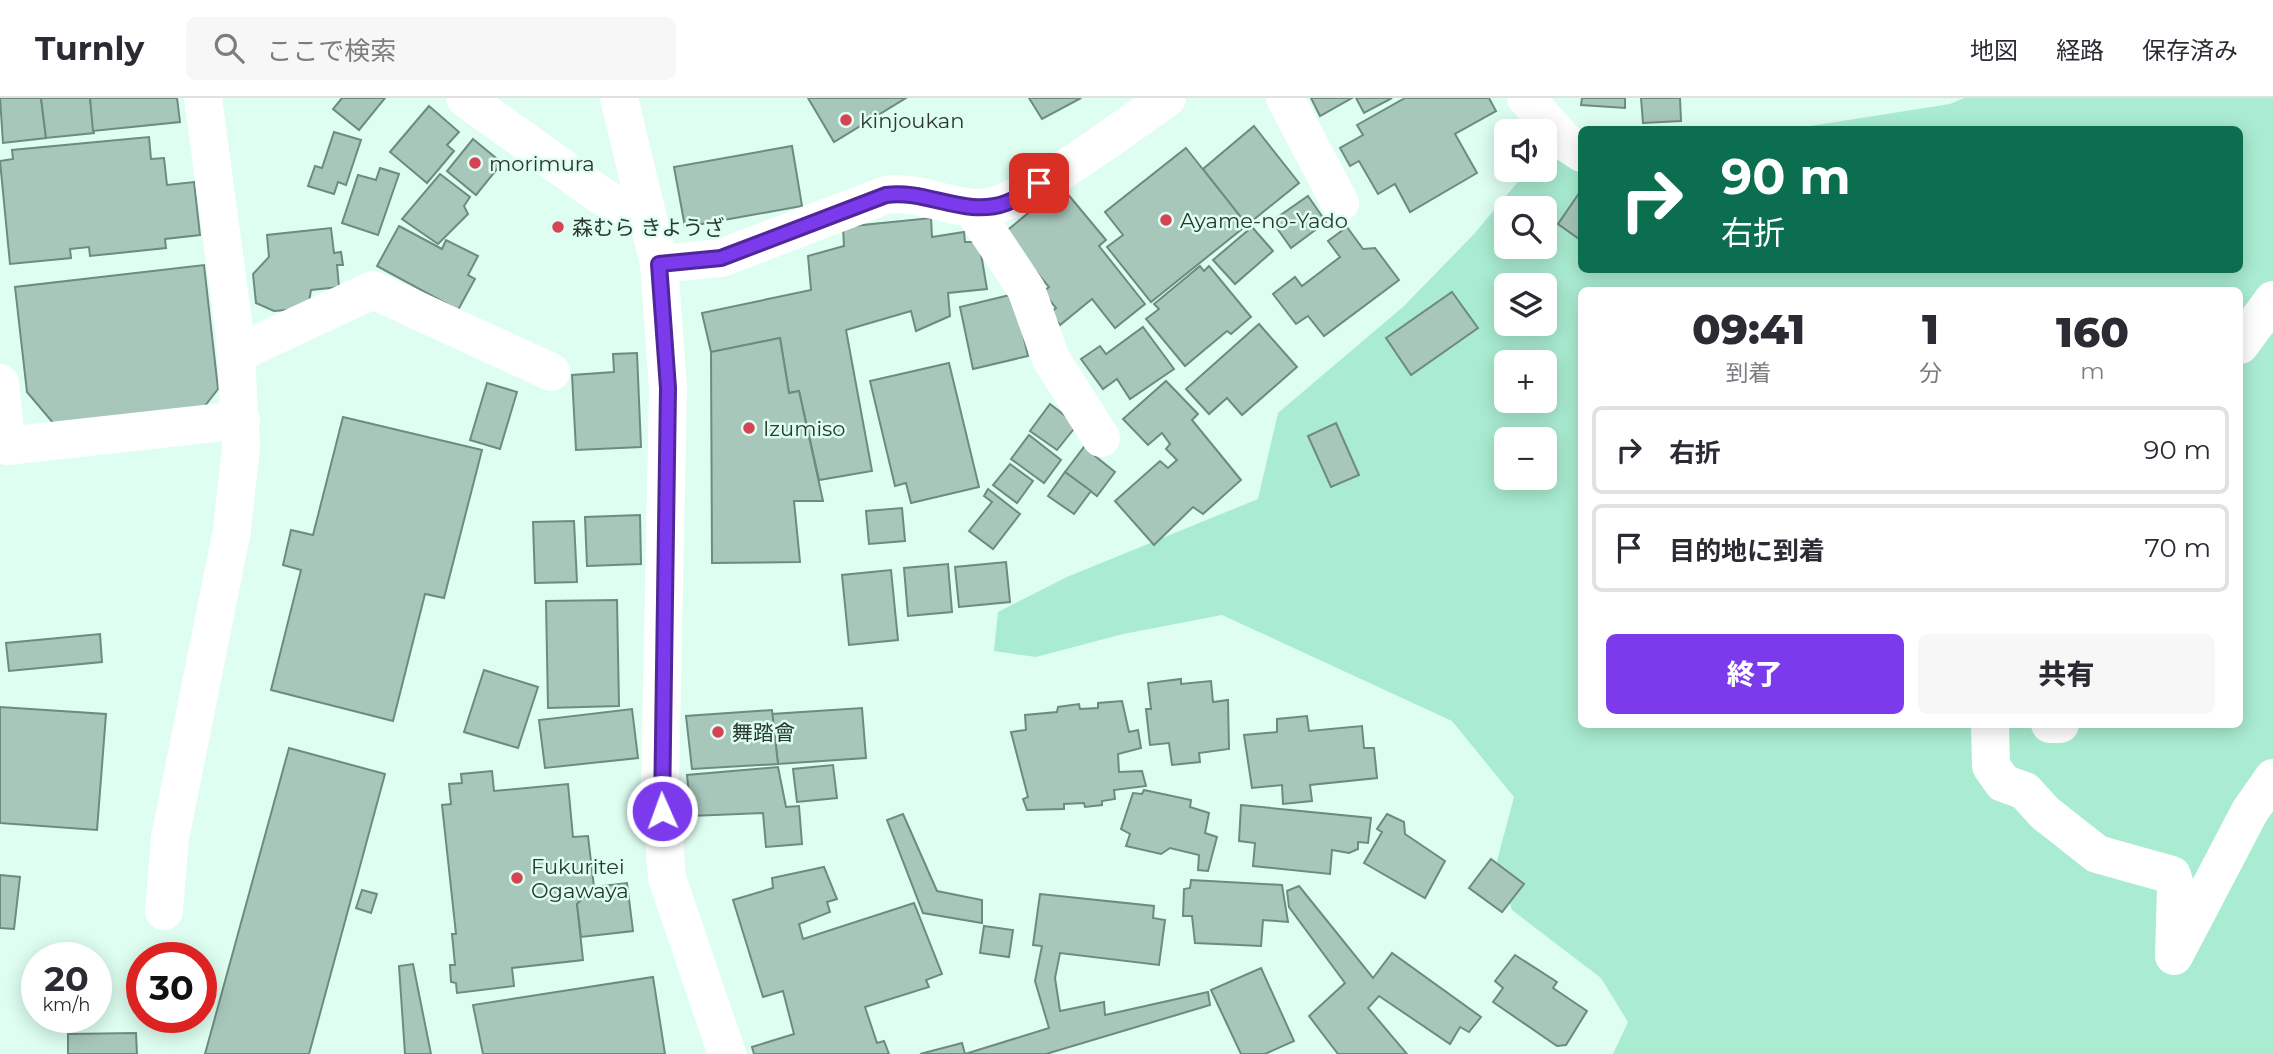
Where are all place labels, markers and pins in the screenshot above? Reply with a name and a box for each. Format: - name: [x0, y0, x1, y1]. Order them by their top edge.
- place label: kinjoukan: [860, 108, 964, 133]
- marker: kinjoukan: [838, 112, 854, 128]
- place label: morimura: [489, 151, 595, 176]
- pin: [1009, 153, 1069, 213]
- marker: morimura: [467, 155, 483, 171]
- place label: Ayame-no-Yado: [1180, 208, 1348, 233]
- marker: Ayame-no-Yado: [1158, 212, 1174, 228]
- place label: 森むら きようざ: [572, 215, 725, 240]
- marker: 森むら きようざ: [550, 219, 566, 235]
- place label: Izumiso: [763, 416, 846, 441]
- marker: Izumiso: [741, 420, 757, 436]
- place label: 舞踏會: [732, 720, 795, 745]
- marker: 舞踏會: [710, 724, 726, 740]
- place label: Fukuritei Ogawaya: [531, 854, 629, 903]
- marker: Fukuritei Ogawaya: [509, 870, 525, 886]

